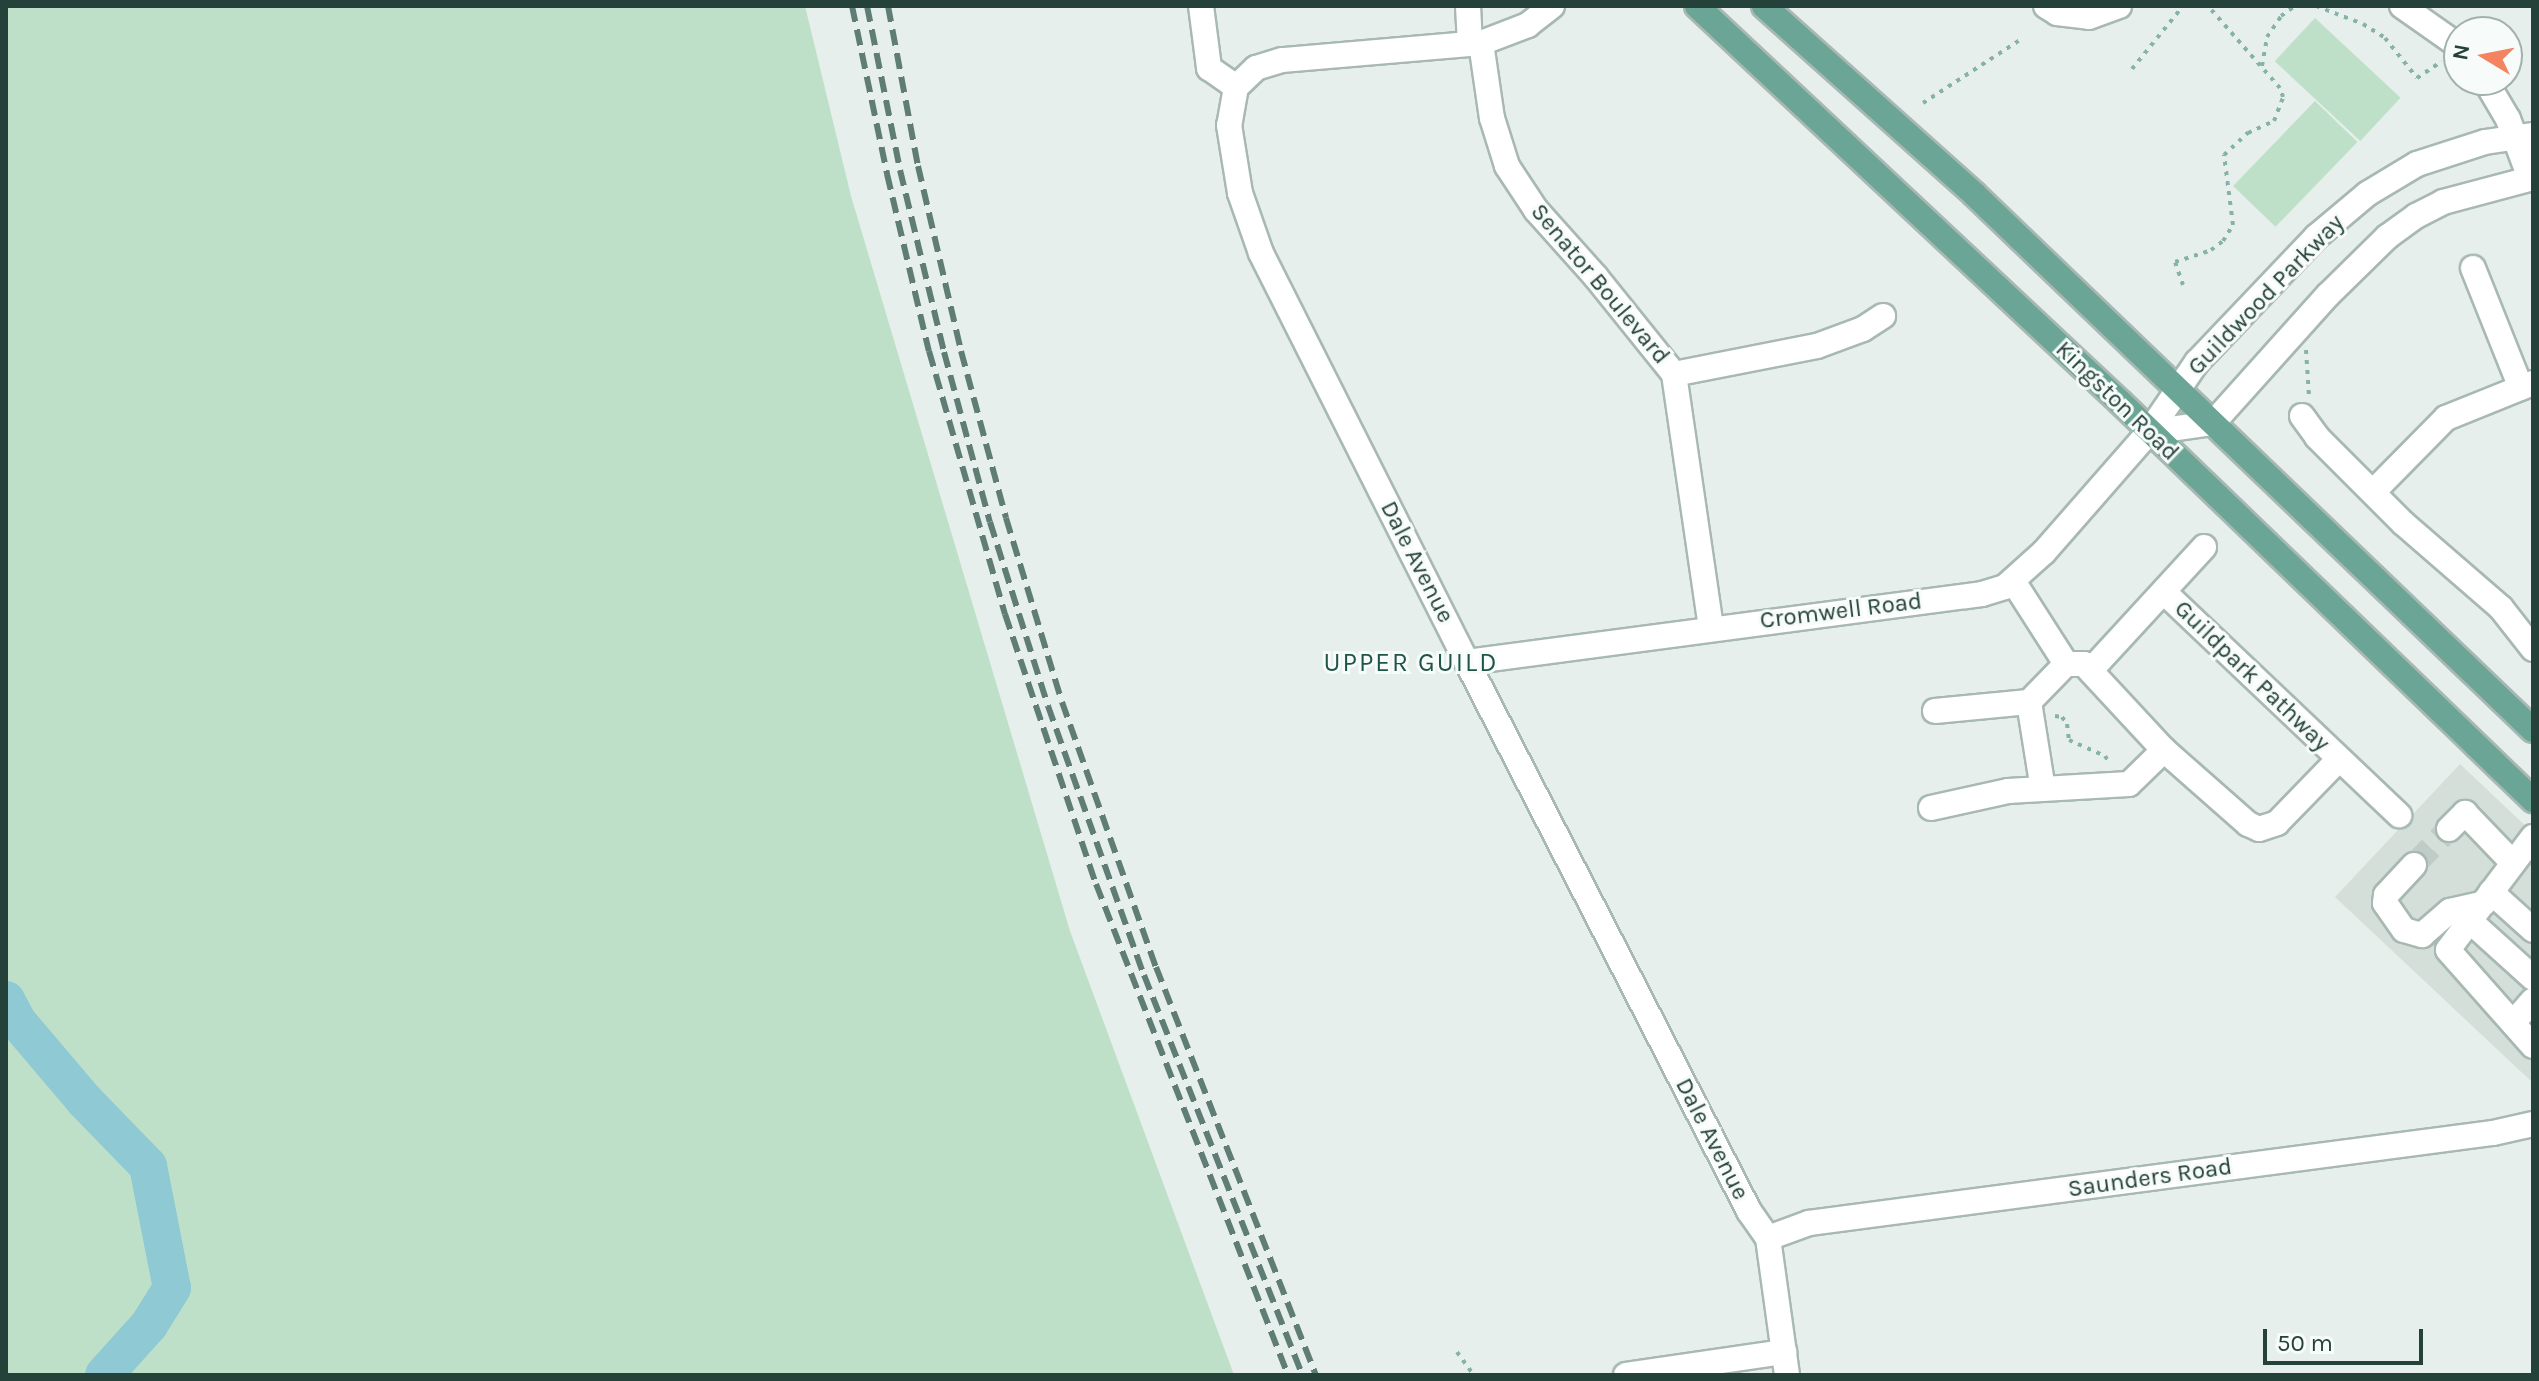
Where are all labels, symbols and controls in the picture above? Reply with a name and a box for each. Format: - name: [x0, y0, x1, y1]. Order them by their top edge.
- north arrow: [2443, 16, 2523, 96]
- text: N: [2447, 42, 2476, 62]
- street label: Senator Boulevard: [1524, 198, 1676, 370]
- street label: Guildwood Parkway: [2182, 209, 2350, 381]
- street label: Kingston Road: [2049, 335, 2185, 467]
- street label: Dale Avenue: [1374, 496, 1460, 628]
- street label: Cromwell Road: [1758, 587, 1924, 635]
- street label: Guildpark Pathway: [2168, 594, 2336, 758]
- district label: UPPER GUILD: [1324, 647, 1498, 679]
- street label: Dale Avenue: [1669, 1073, 1755, 1205]
- street label: Saunders Road: [2066, 1152, 2234, 1204]
- scale bar: [2267, 1313, 2427, 1363]
- text: 50 m: [2277, 1329, 2333, 1357]

